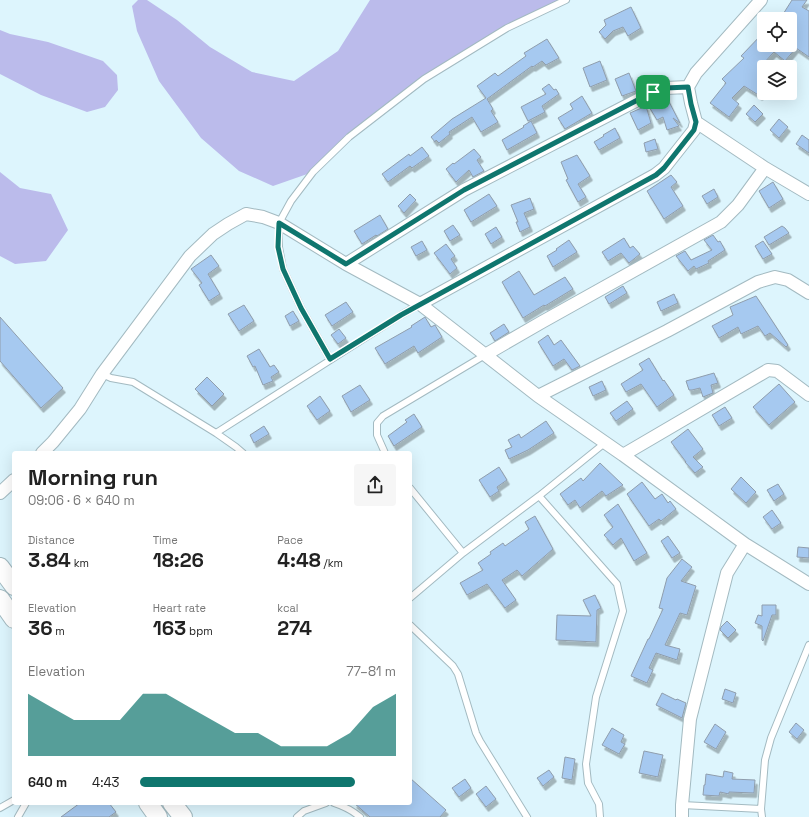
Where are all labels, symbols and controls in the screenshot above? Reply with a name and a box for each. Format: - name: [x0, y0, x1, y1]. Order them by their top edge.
- map controls: [757, 12, 797, 100]
- button: locate: [757, 12, 797, 52]
- button: layers: [757, 60, 797, 100]
- pin: [636, 75, 670, 109]
- icon: arrive: [642, 81, 664, 103]
- text: Morning run: [28, 463, 158, 491]
- button: share: [354, 464, 396, 506]
- text: 09:06 · 6 × 640 m: [28, 492, 135, 509]
- text: Distance: [28, 533, 75, 547]
- text: Time: [153, 533, 178, 547]
- text: Pace: [277, 533, 303, 547]
- text: 3.84: [28, 547, 71, 573]
- text: 18:26: [153, 547, 204, 573]
- text: 4:48: [277, 547, 321, 573]
- text: km: [71, 556, 89, 570]
- text: /km: [321, 556, 343, 570]
- text: Elevation: [28, 601, 76, 615]
- text: Heart rate: [153, 601, 206, 615]
- text: kcal: [277, 601, 299, 615]
- text: 36: [28, 615, 53, 641]
- text: 163: [153, 615, 186, 641]
- text: 274: [277, 615, 312, 641]
- text: m: [53, 624, 65, 638]
- text: bpm: [186, 624, 213, 638]
- text: Elevation: [28, 663, 85, 680]
- text: 77–81 m: [346, 663, 396, 680]
- text: 640 m: [28, 774, 67, 791]
- text: 4:43: [92, 774, 119, 791]

